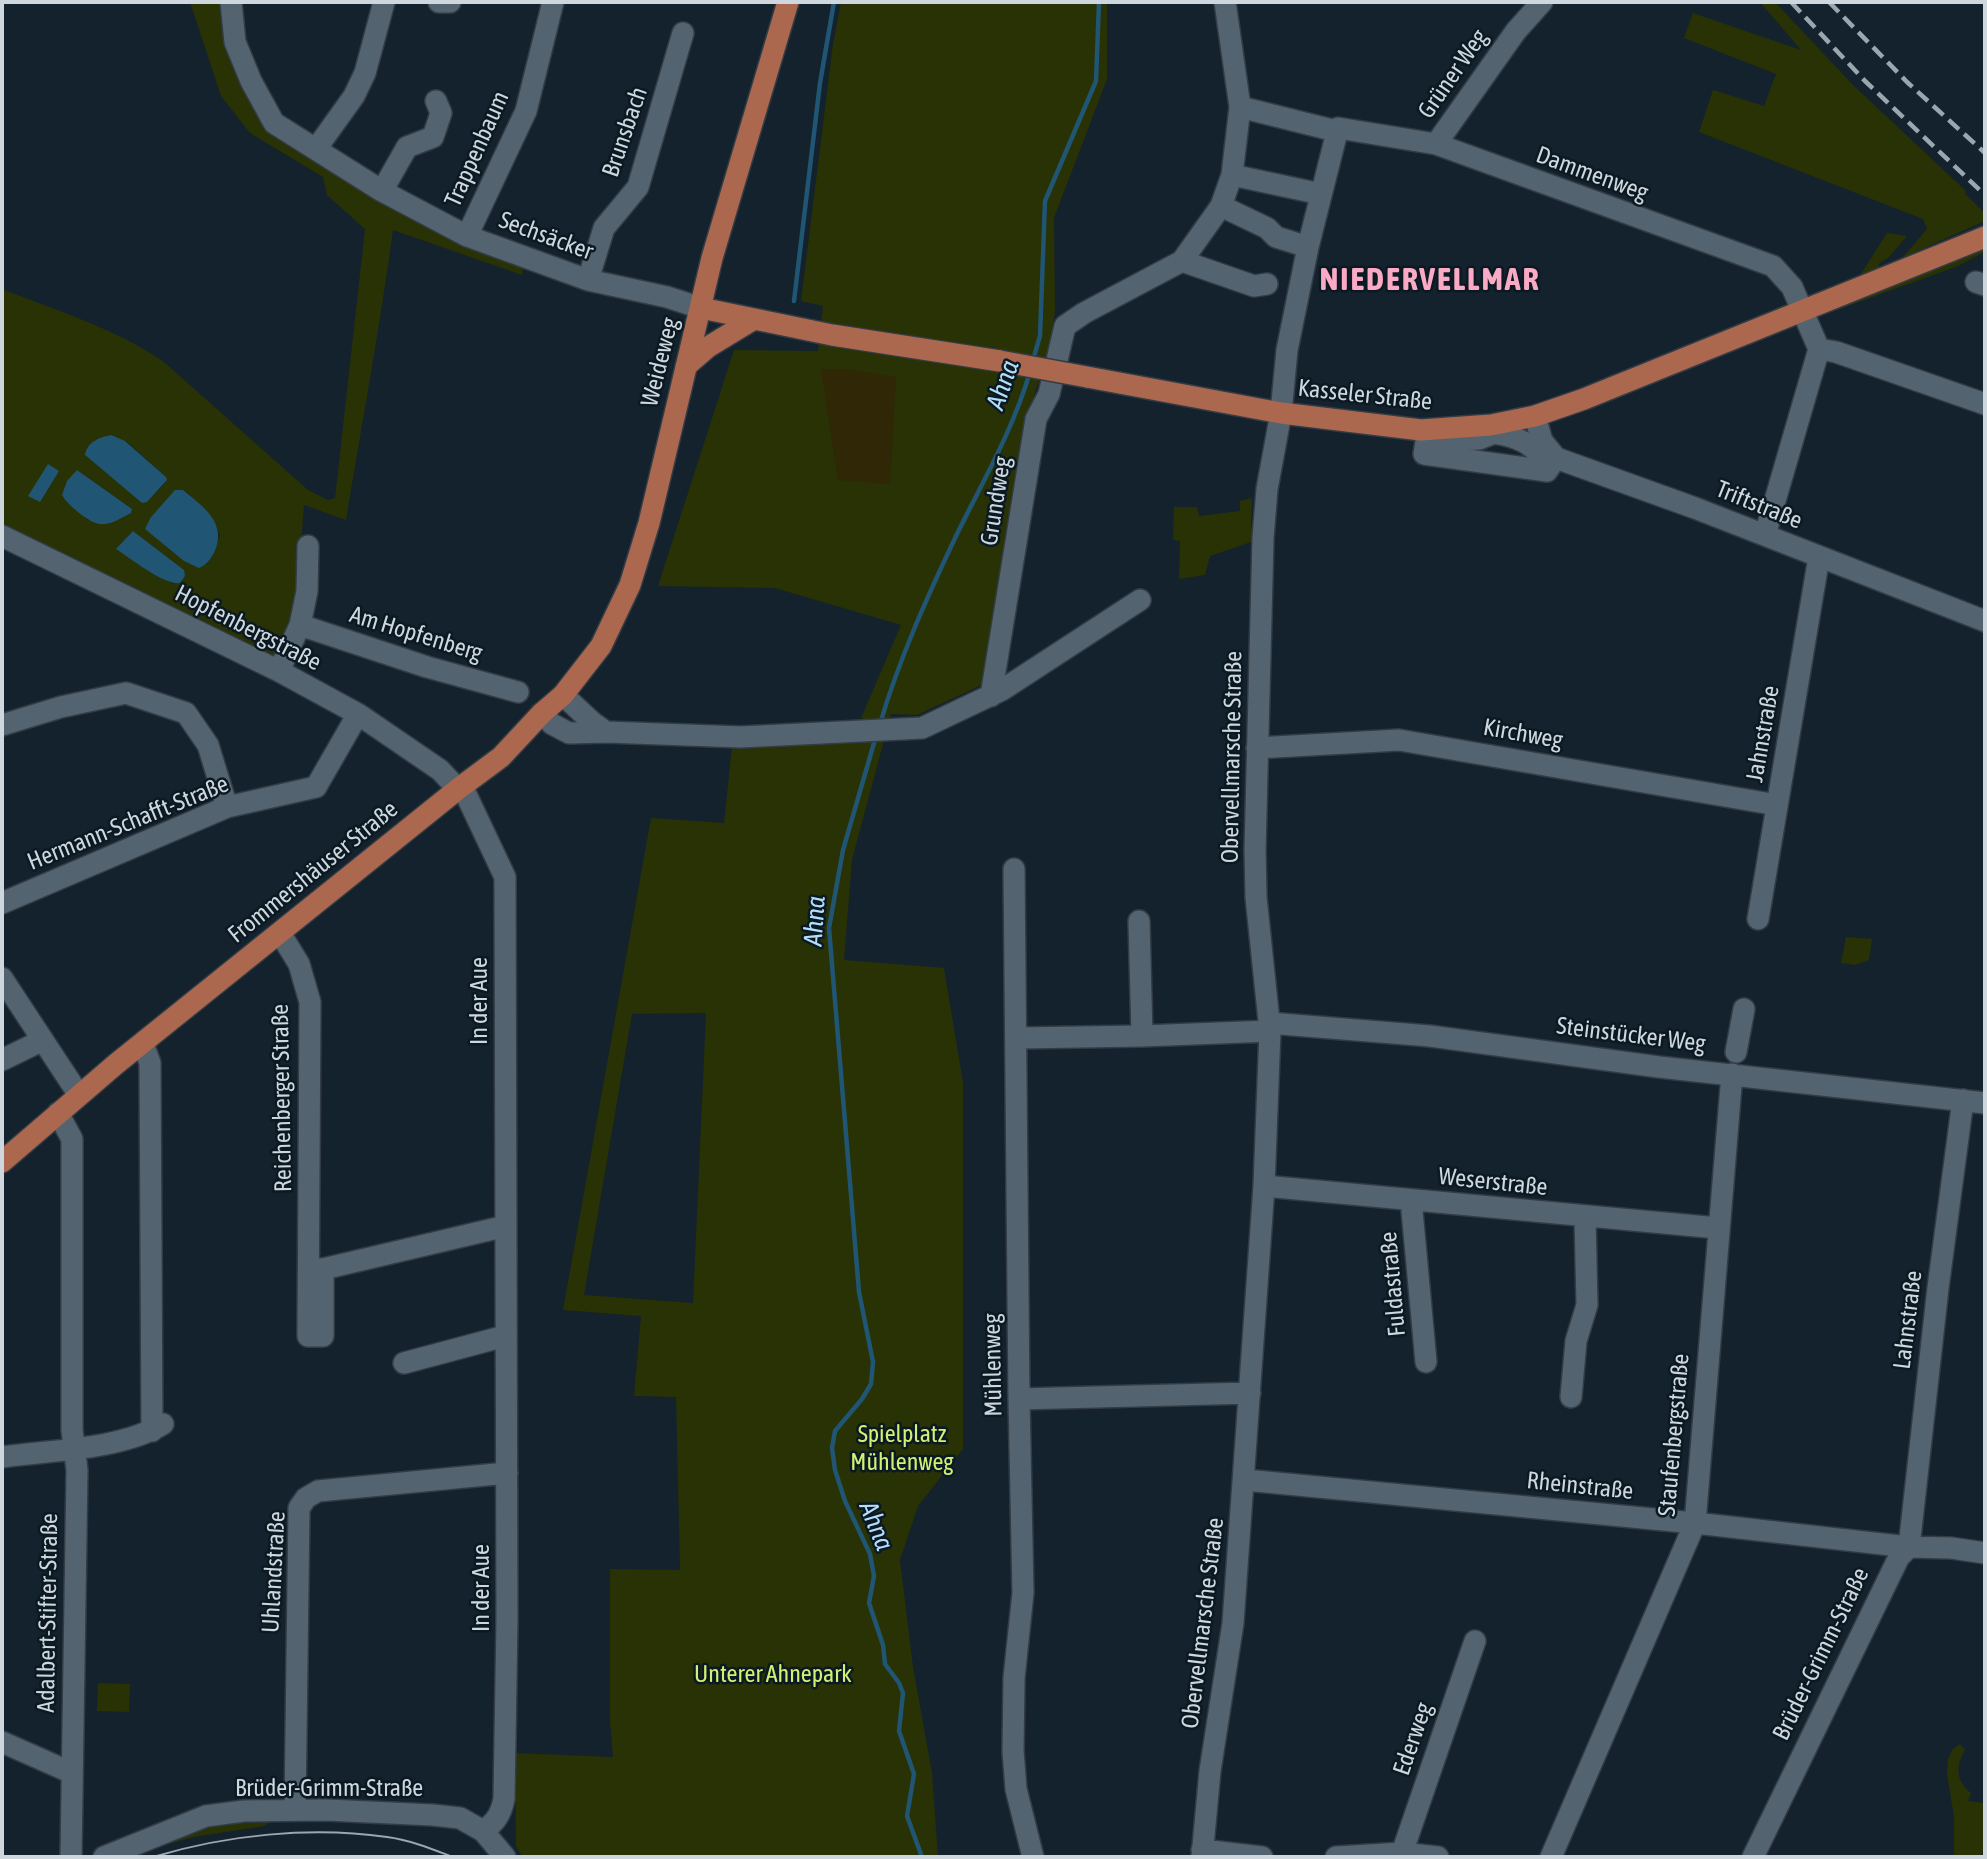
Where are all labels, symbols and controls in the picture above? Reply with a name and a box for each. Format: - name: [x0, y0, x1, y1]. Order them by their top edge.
- street label: Grüner Weg: [1412, 24, 1494, 124]
- street label: Brunsbach: [596, 83, 654, 181]
- street label: Trappenbaum: [439, 87, 515, 211]
- street label: Dammenweg: [1532, 140, 1652, 208]
- street label: Sechsäcker: [495, 206, 597, 266]
- district label: NIEDERVELLMAR: [1321, 261, 1539, 299]
- street label: Weideweg: [635, 315, 685, 409]
- water label: Ahna: [980, 356, 1026, 414]
- street label: Kasseler Straße: [1297, 374, 1433, 416]
- street label: Grundweg: [975, 454, 1017, 548]
- street label: Triftstraße: [1712, 475, 1806, 535]
- street label: Hopfenbergstraße: [170, 579, 326, 677]
- street label: Am Hopfenberg: [346, 600, 486, 668]
- street label: Obervellmarsche Straße: [1216, 651, 1248, 863]
- street label: Jahnstraße: [1740, 684, 1786, 784]
- street label: Kirchweg: [1481, 713, 1565, 755]
- street label: Hermann-Schafft-Straße: [23, 770, 233, 876]
- street label: Frommershäuser Straße: [222, 795, 404, 949]
- water label: Ahna: [798, 895, 832, 947]
- street label: In der Aue: [465, 957, 493, 1045]
- street label: Reichenberger Straße: [266, 1004, 298, 1192]
- street label: Steinstücker Weg: [1555, 1012, 1707, 1058]
- street label: Weserstraße: [1437, 1162, 1549, 1202]
- street label: Fuldastraße: [1374, 1230, 1412, 1338]
- street label: Lahnstraße: [1888, 1269, 1928, 1371]
- street label: Mühlenweg: [978, 1313, 1008, 1417]
- street label: Staufenbergstraße: [1653, 1352, 1695, 1518]
- park label: Spielplatz Mühlenweg: [850, 1420, 954, 1476]
- street label: Rheinstraße: [1525, 1466, 1635, 1506]
- water label: Ahna: [852, 1497, 900, 1555]
- street label: Uhlandstraße: [256, 1511, 292, 1633]
- street label: Adalbert-Stifter-Straße: [32, 1513, 64, 1713]
- street label: Obervellmarsche Straße: [1176, 1516, 1230, 1730]
- street label: In der Aue: [467, 1544, 495, 1632]
- street label: Brüder-Grimm-Straße: [1767, 1563, 1875, 1745]
- park label: Unterer Ahnepark: [694, 1660, 852, 1688]
- street label: Ederweg: [1387, 1699, 1439, 1779]
- street label: Brüder-Grimm-Straße: [235, 1774, 423, 1802]

